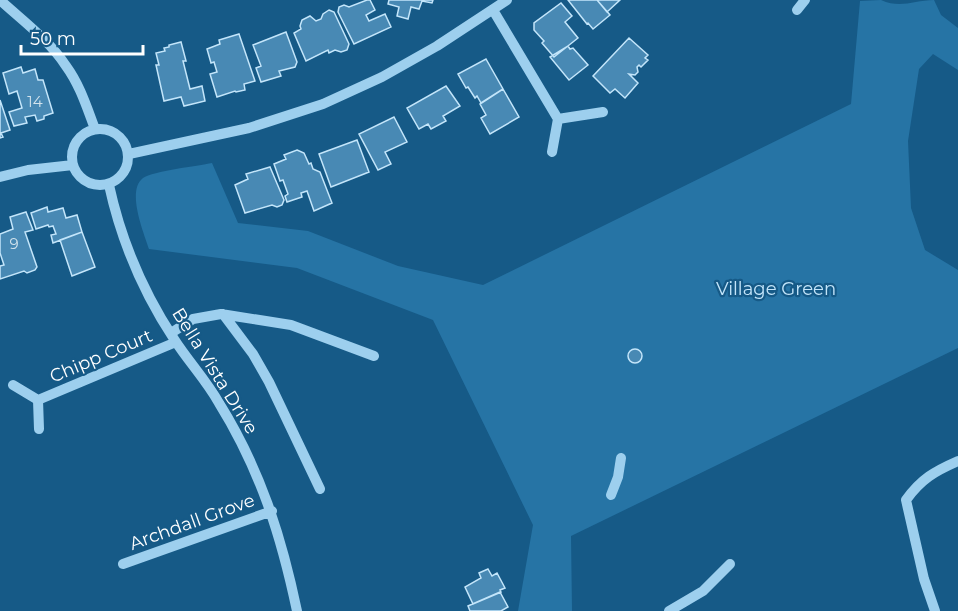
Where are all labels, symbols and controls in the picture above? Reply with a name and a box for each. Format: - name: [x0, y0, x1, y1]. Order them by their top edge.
- scale bar: [21, 18, 142, 56]
- text: 50 m: [30, 28, 76, 50]
- house number: 14: [27, 92, 43, 111]
- house number: 9: [9, 234, 19, 253]
- park label: Village Green: [716, 278, 836, 300]
- street label: Bella Vista Drive: [167, 304, 263, 438]
- street label: Chipp Court: [46, 324, 156, 388]
- street label: Archdall Grove: [126, 489, 258, 555]

